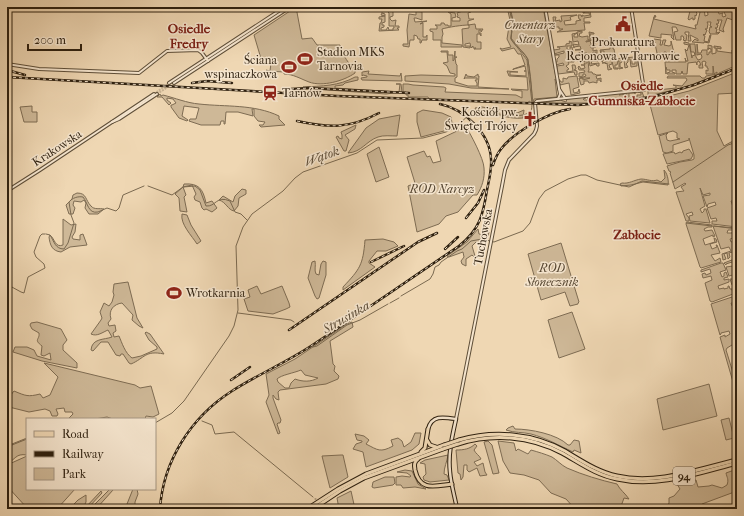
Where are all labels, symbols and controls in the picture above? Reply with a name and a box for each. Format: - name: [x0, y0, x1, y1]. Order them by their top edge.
- public building icon: Prokuratura Rejonowa w Tarnowie: [614, 15, 632, 33]
- park label: Cmentarz Stary: [504, 18, 556, 46]
- district label: Osiedle Fredry: [168, 21, 211, 52]
- scale bar: [28, 26, 81, 52]
- text: 200 m: [34, 33, 66, 47]
- place label: Prokuratura Rejonowa w Tarnowie: [566, 35, 680, 63]
- place label: Stadion MKS Tarnovia: [317, 45, 384, 73]
- sports icon: Stadion MKS Tarnovia: [296, 50, 314, 68]
- place label: Ściana wspinaczkowa: [203, 52, 277, 81]
- sports icon: Ściana wspinaczkowa: [280, 58, 298, 76]
- district label: Osiedle Gumniska-Zabłocie: [588, 78, 696, 108]
- station icon: Tarnów: [261, 84, 279, 102]
- place label: Tarnów: [282, 86, 322, 100]
- place label: Kościół pw. Świętej Trójcy: [445, 105, 519, 133]
- church icon: Kościół pw. Świętej Trójcy: [521, 110, 539, 128]
- street label: Krakowska: [30, 127, 85, 169]
- water label: Wątok: [302, 143, 342, 169]
- park label: ROD Narcyz: [408, 182, 475, 196]
- street label: Tuchowska: [471, 207, 495, 267]
- district label: Zabłocie: [613, 227, 661, 242]
- park label: ROD Słonecznik: [524, 261, 579, 289]
- sports icon: Wrotkarnia: [165, 284, 183, 302]
- place label: Wrotkarnia: [185, 286, 246, 300]
- water label: Strusinka: [319, 297, 372, 337]
- legend: [26, 418, 156, 490]
- text: Road: [62, 427, 89, 441]
- text: Railway: [62, 447, 104, 461]
- text: Park: [62, 467, 87, 481]
- road number: 94: [673, 467, 695, 485]

